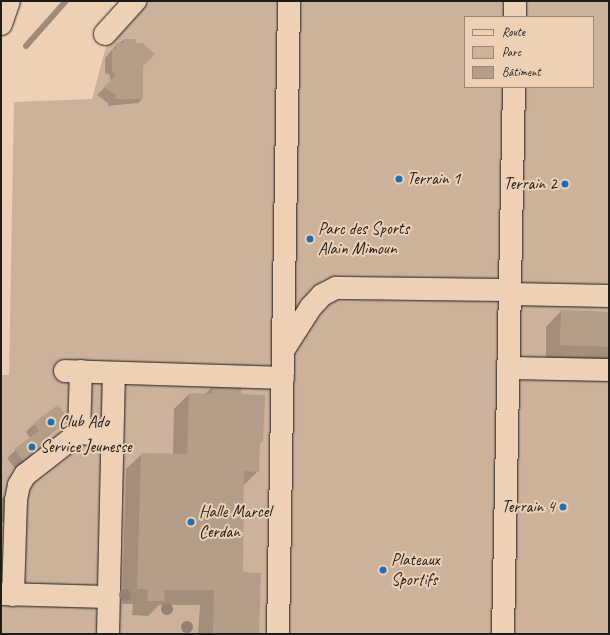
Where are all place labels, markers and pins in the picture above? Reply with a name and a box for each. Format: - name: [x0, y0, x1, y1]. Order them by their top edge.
- place label: Terrain 1: [407, 169, 460, 189]
- marker: Terrain 1: [394, 174, 404, 184]
- place label: Terrain 2: [504, 174, 557, 194]
- marker: Terrain 2: [560, 179, 570, 189]
- place label: Parc des Sports Alain Mimoun: [318, 219, 409, 259]
- marker: Parc des Sports Alain Mimoun: [305, 234, 315, 244]
- place label: Club Ado: [59, 412, 109, 432]
- marker: Club Ado: [46, 417, 56, 427]
- place label: Service Jeunesse: [40, 437, 131, 457]
- marker: Service Jeunesse: [27, 442, 37, 452]
- place label: Terrain 4: [502, 497, 555, 517]
- place label: Halle Marcel Cerdan: [199, 502, 272, 542]
- marker: Terrain 4: [558, 502, 568, 512]
- marker: Halle Marcel Cerdan: [186, 517, 196, 527]
- place label: Plateaux Sportifs: [391, 550, 440, 590]
- marker: Plateaux Sportifs: [378, 565, 388, 575]

